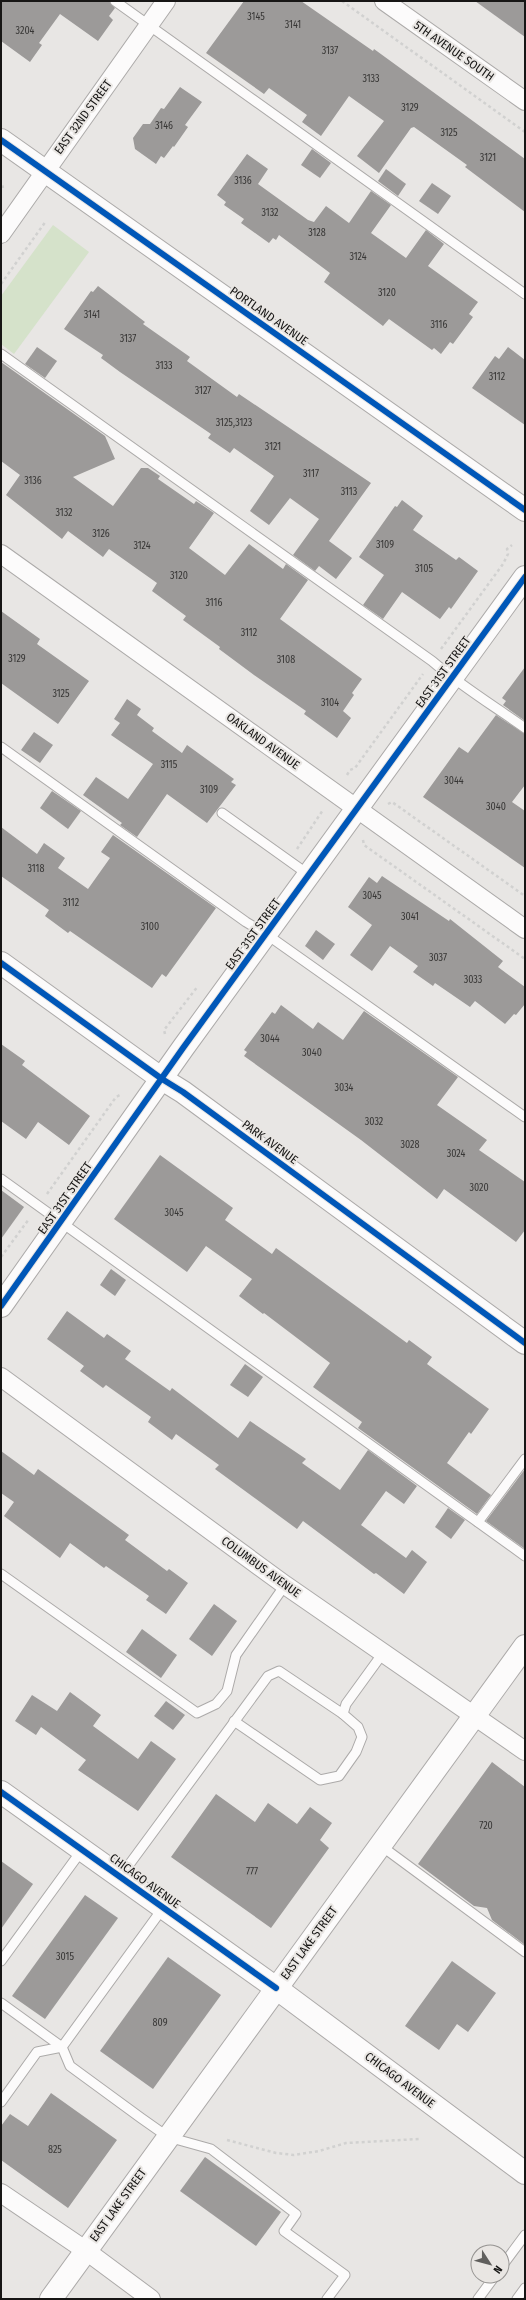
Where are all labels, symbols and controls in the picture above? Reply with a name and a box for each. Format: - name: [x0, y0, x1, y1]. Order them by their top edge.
- house number: 3145: [247, 11, 265, 23]
- street label: 5TH AVENUE SOUTH: [411, 18, 497, 84]
- house number: 3141: [285, 19, 301, 31]
- house number: 3204: [16, 25, 35, 37]
- house number: 3137: [322, 45, 338, 57]
- house number: 3133: [362, 73, 380, 85]
- street label: EAST 32ND STREET: [51, 77, 115, 157]
- house number: 3129: [401, 102, 419, 114]
- house number: 3146: [155, 120, 173, 132]
- house number: 3125: [440, 127, 458, 139]
- house number: 3121: [480, 152, 496, 164]
- house number: 3136: [234, 175, 252, 187]
- house number: 3132: [261, 207, 279, 219]
- house number: 3128: [308, 227, 326, 239]
- house number: 3124: [349, 251, 367, 263]
- street label: PORTLAND AVENUE: [227, 284, 311, 348]
- house number: 3120: [378, 287, 396, 299]
- house number: 3141: [84, 309, 100, 321]
- house number: 3116: [431, 319, 447, 331]
- house number: 3137: [120, 333, 136, 345]
- house number: 3133: [155, 360, 173, 372]
- house number: 3112: [489, 371, 506, 383]
- house number: 3127: [195, 385, 211, 397]
- house number: 3125,3123: [216, 417, 253, 429]
- house number: 3121: [265, 441, 281, 453]
- house number: 3117: [303, 468, 319, 480]
- house number: 3136: [24, 475, 42, 487]
- house number: 3113: [341, 486, 358, 498]
- house number: 3132: [55, 507, 73, 519]
- house number: 3126: [92, 528, 110, 540]
- house number: 3109: [376, 539, 394, 551]
- house number: 3124: [133, 540, 151, 552]
- house number: 3105: [415, 563, 433, 575]
- house number: 3120: [170, 570, 188, 582]
- house number: 3116: [206, 597, 222, 609]
- house number: 3112: [241, 627, 258, 639]
- street label: EAST 31ST STREET: [413, 633, 474, 710]
- house number: 3129: [8, 653, 26, 665]
- house number: 3108: [277, 654, 295, 666]
- house number: 3125: [52, 688, 70, 700]
- house number: 3104: [321, 697, 339, 709]
- street label: OAKLAND AVENUE: [224, 710, 302, 772]
- house number: 3115: [161, 759, 178, 771]
- house number: 3044: [444, 775, 464, 787]
- house number: 3109: [200, 784, 218, 796]
- house number: 3040: [486, 801, 506, 813]
- house number: 3118: [28, 863, 44, 875]
- house number: 3045: [362, 890, 382, 902]
- street label: EAST 31ST STREET: [223, 895, 284, 972]
- house number: 3112: [63, 897, 80, 909]
- house number: 3041: [401, 911, 419, 923]
- house number: 3100: [141, 921, 159, 933]
- house number: 3037: [429, 952, 447, 964]
- house number: 3033: [464, 974, 483, 986]
- house number: 3044: [260, 1033, 280, 1045]
- house number: 3040: [302, 1047, 322, 1059]
- house number: 3034: [335, 1082, 354, 1094]
- house number: 3032: [365, 1116, 384, 1128]
- street label: PARK AVENUE: [239, 1117, 301, 1167]
- house number: 3028: [400, 1139, 420, 1151]
- house number: 3024: [447, 1148, 465, 1160]
- street label: EAST 31ST STREET: [35, 1159, 95, 1237]
- house number: 3020: [469, 1182, 489, 1194]
- house number: 3045: [164, 1207, 184, 1219]
- street label: COLUMBUS AVENUE: [219, 1534, 304, 1601]
- house number: 720: [479, 1820, 493, 1832]
- street label: CHICAGO AVENUE: [107, 1851, 183, 1912]
- house number: 777: [246, 1866, 258, 1878]
- street label: EAST LAKE STREET: [278, 1903, 340, 1982]
- house number: 3015: [56, 1951, 74, 1963]
- house number: 809: [153, 2017, 168, 2029]
- street label: CHICAGO AVENUE: [362, 2049, 438, 2111]
- house number: 825: [48, 2144, 62, 2156]
- street label: EAST LAKE STREET: [87, 2165, 149, 2244]
- north arrow: [470, 2244, 510, 2284]
- text: N: [490, 2263, 505, 2276]

